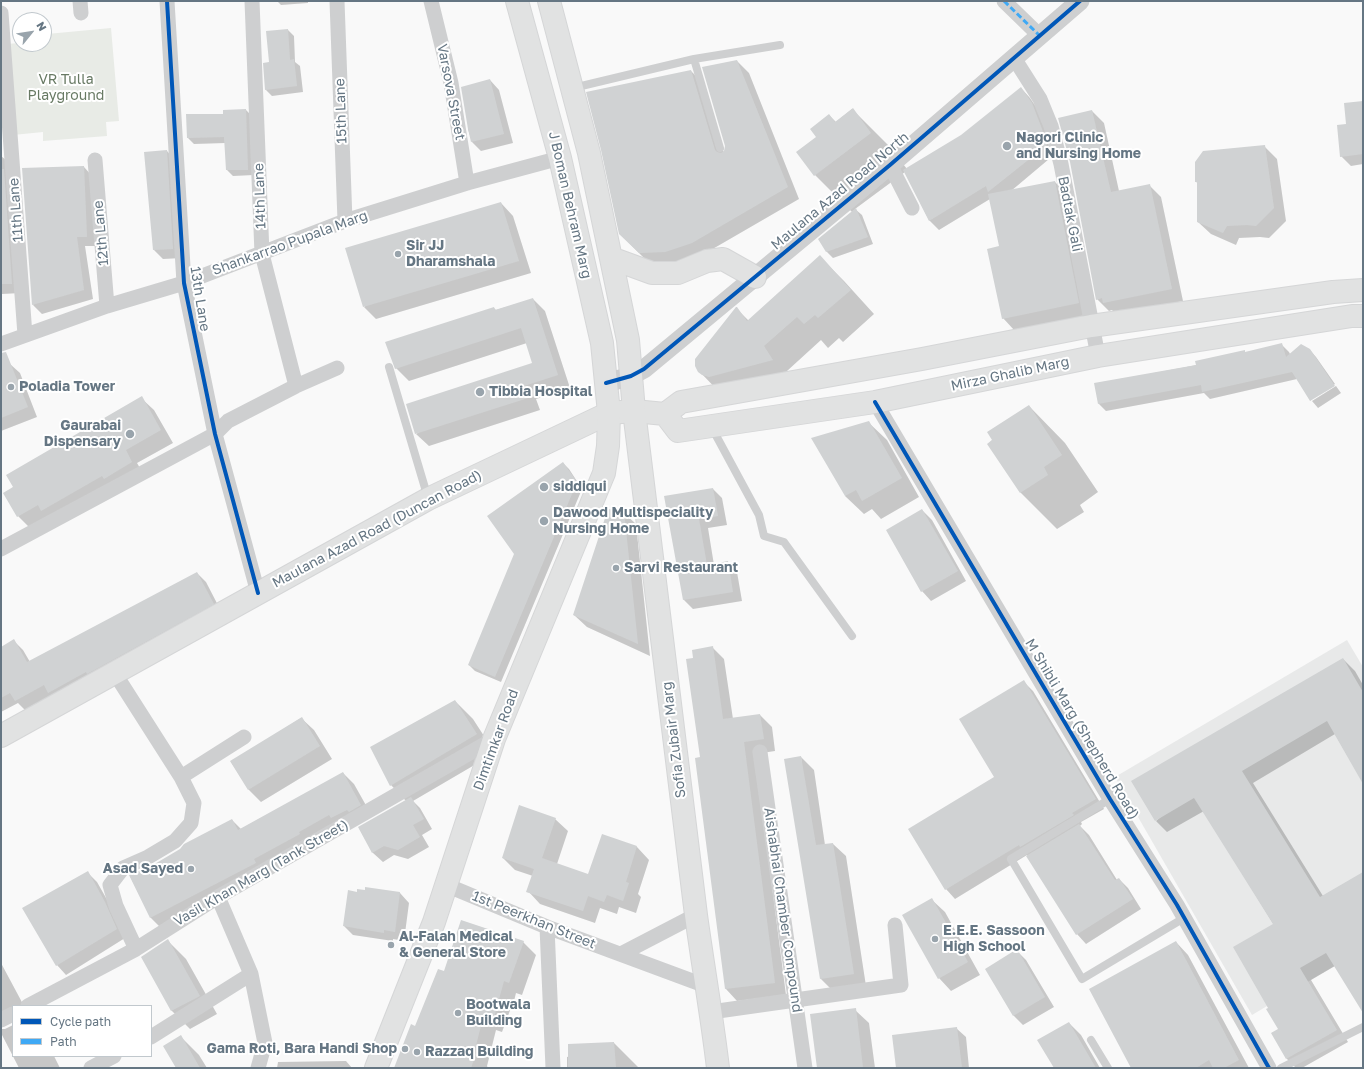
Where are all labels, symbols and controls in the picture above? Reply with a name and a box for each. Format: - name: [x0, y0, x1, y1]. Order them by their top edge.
- north arrow: [12, 12, 52, 52]
- text: N: [34, 19, 50, 33]
- street label: Varsova Street: [433, 42, 469, 142]
- park label: VR Tulla Playground: [28, 72, 104, 104]
- street label: 15th Lane: [331, 78, 351, 144]
- street label: Maulana Azad Road North: [768, 129, 912, 253]
- street label: J Boman Behram Marg: [545, 130, 595, 280]
- place label: Nagori Clinic and Nursing Home: [1016, 130, 1141, 162]
- marker: Nagori Clinic and Nursing Home: [1001, 140, 1013, 152]
- street label: 14th Lane: [250, 163, 270, 229]
- street label: Badtak Gali: [1054, 175, 1086, 253]
- street label: 11th Lane: [5, 177, 27, 243]
- street label: 12th Lane: [90, 200, 112, 266]
- street label: Shankarrao Pupala Marg: [210, 207, 370, 279]
- place label: Sir JJ Dharamshala: [406, 238, 495, 270]
- marker: Sir JJ Dharamshala: [393, 249, 403, 259]
- street label: 13th Lane: [187, 265, 213, 333]
- street label: Mirza Ghalib Marg: [949, 353, 1071, 395]
- place label: Poladia Tower: [19, 379, 115, 395]
- marker: Poladia Tower: [6, 382, 16, 392]
- place label: Tibbia Hospital: [489, 384, 592, 400]
- marker: Tibbia Hospital: [474, 386, 486, 398]
- place label: Gaurabai Dispensary: [44, 418, 121, 450]
- marker: Gaurabai Dispensary: [124, 428, 136, 440]
- street label: Maulana Azad Road (Duncan Road): [269, 466, 485, 592]
- place label: siddiqui: [553, 479, 607, 495]
- marker: siddiqui: [538, 481, 550, 493]
- place label: Dawood Multispeciality Nursing Home: [553, 505, 713, 538]
- marker: Dawood Multispeciality Nursing Home: [538, 515, 550, 527]
- place label: Sarvi Restaurant: [624, 560, 738, 576]
- marker: Sarvi Restaurant: [611, 563, 621, 573]
- street label: M Shibli Marg (Shepherd Road): [1021, 636, 1143, 822]
- street label: Sofia Zubair Marg: [659, 681, 689, 799]
- street label: Dimtimkar Road: [470, 687, 522, 793]
- street label: Aishabhai Chamber Compound: [760, 807, 806, 1013]
- street label: Vasil Khan Marg (Tank Street): [171, 816, 351, 930]
- place label: Asad Sayed: [103, 861, 183, 877]
- marker: Asad Sayed: [186, 864, 196, 874]
- street label: 1st Peerkhan Street: [470, 887, 598, 953]
- place label: E.E.E. Sassoon High School: [943, 923, 1045, 956]
- place label: Al-Falah Medical & General Store: [399, 929, 513, 962]
- marker: E.E.E. Sassoon High School: [930, 934, 940, 944]
- marker: Al-Falah Medical & General Store: [386, 940, 396, 950]
- place label: Bootwala Building: [466, 997, 531, 1030]
- legend: [12, 1005, 152, 1057]
- marker: Bootwala Building: [453, 1008, 463, 1018]
- text: Cycle path: [50, 1014, 111, 1029]
- text: Path: [50, 1034, 77, 1049]
- place label: Gama Roti, Bara Handi Shop: [207, 1041, 397, 1057]
- marker: Gama Roti, Bara Handi Shop: [400, 1044, 410, 1054]
- place label: Razzaq Building: [425, 1044, 533, 1060]
- marker: Razzaq Building: [412, 1047, 422, 1057]

